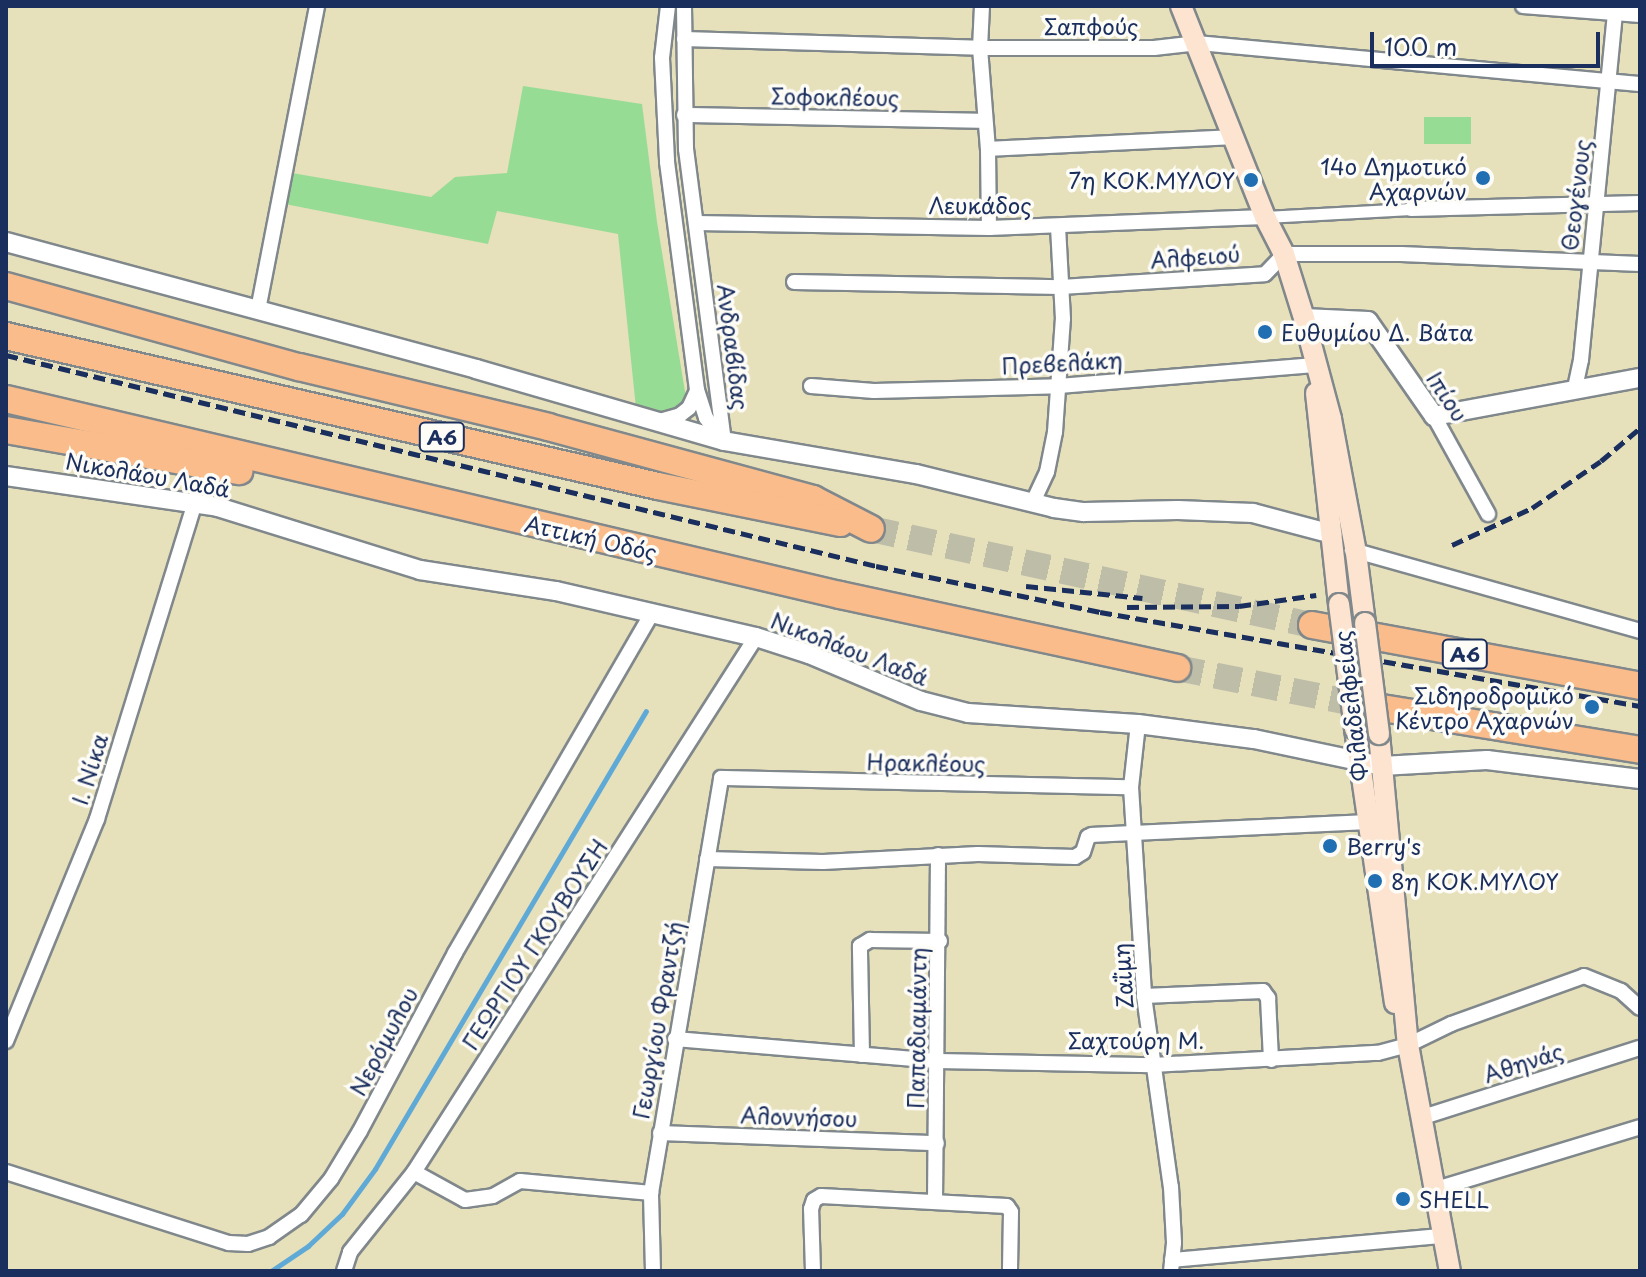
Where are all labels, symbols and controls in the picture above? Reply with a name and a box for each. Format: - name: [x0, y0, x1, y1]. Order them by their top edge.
- street label: Σαπφούς: [1044, 13, 1138, 39]
- scale bar: [1374, 16, 1604, 66]
- text: 100 m: [1384, 28, 1457, 64]
- street label: Σοφοκλέους: [771, 82, 899, 110]
- street label: Θεογένους: [1555, 138, 1595, 252]
- place label: 14ο Δημοτικό Αχαρνών: [1320, 152, 1467, 204]
- place label: 7η ΚΟΚ.ΜΥΛΟΥ: [1068, 167, 1235, 193]
- marker: 14ο Δημοτικό Αχαρνών: [1474, 169, 1492, 187]
- marker: 7η ΚΟΚ.ΜΥΛΟΥ: [1242, 171, 1260, 189]
- street label: Λευκάδος: [928, 192, 1032, 218]
- street label: Αλφειού: [1149, 240, 1241, 272]
- street label: Ανδραβίδας: [713, 282, 755, 412]
- place label: Ευθυμίου Δ. Βάτα: [1281, 319, 1473, 345]
- marker: Ευθυμίου Δ. Βάτα: [1256, 323, 1274, 341]
- street label: Πρεβελάκη: [1001, 346, 1123, 378]
- street label: Ιπίου: [1422, 366, 1474, 426]
- road number: Α6: [418, 421, 466, 453]
- street label: Νικολάου Λαδά: [64, 447, 232, 501]
- street label: Αττική Οδός: [522, 509, 660, 565]
- street label: Νικολάου Λαδά: [768, 606, 932, 690]
- street label: Φιλαδελφείας: [1328, 629, 1372, 783]
- road number: Α6: [1441, 638, 1489, 670]
- place label: Σιδηροδρομικό Κέντρο Αχαρνών: [1395, 681, 1574, 732]
- marker: Σιδηροδρομικό Κέντρο Αχαρνών: [1581, 696, 1603, 718]
- street label: Ι. Νίκα: [66, 730, 112, 808]
- street label: Ηρακλέους: [866, 748, 986, 776]
- street label: ΓΕΩΡΓΙΟΥ ΓΚΟΥΒΟΥΣΗ: [456, 833, 612, 1055]
- place label: Berry's: [1346, 833, 1421, 859]
- marker: Berry's: [1321, 837, 1339, 855]
- place label: 8η ΚΟΚ.ΜΥΛΟΥ: [1391, 868, 1559, 894]
- marker: 8η ΚΟΚ.ΜΥΛΟΥ: [1366, 872, 1384, 890]
- street label: Γεωργίου Φραντζή: [627, 919, 687, 1121]
- street label: Ζαΐμη: [1107, 942, 1137, 1010]
- street label: Παπαδιαμάντη: [901, 947, 931, 1109]
- street label: Νερόμυλου: [343, 982, 423, 1100]
- street label: Σαχτούρη Μ.: [1068, 1027, 1204, 1053]
- street label: Αθηνάς: [1480, 1037, 1566, 1087]
- street label: Αλοννήσου: [740, 1101, 858, 1131]
- place label: SHELL: [1419, 1186, 1489, 1212]
- marker: SHELL: [1394, 1190, 1412, 1208]

